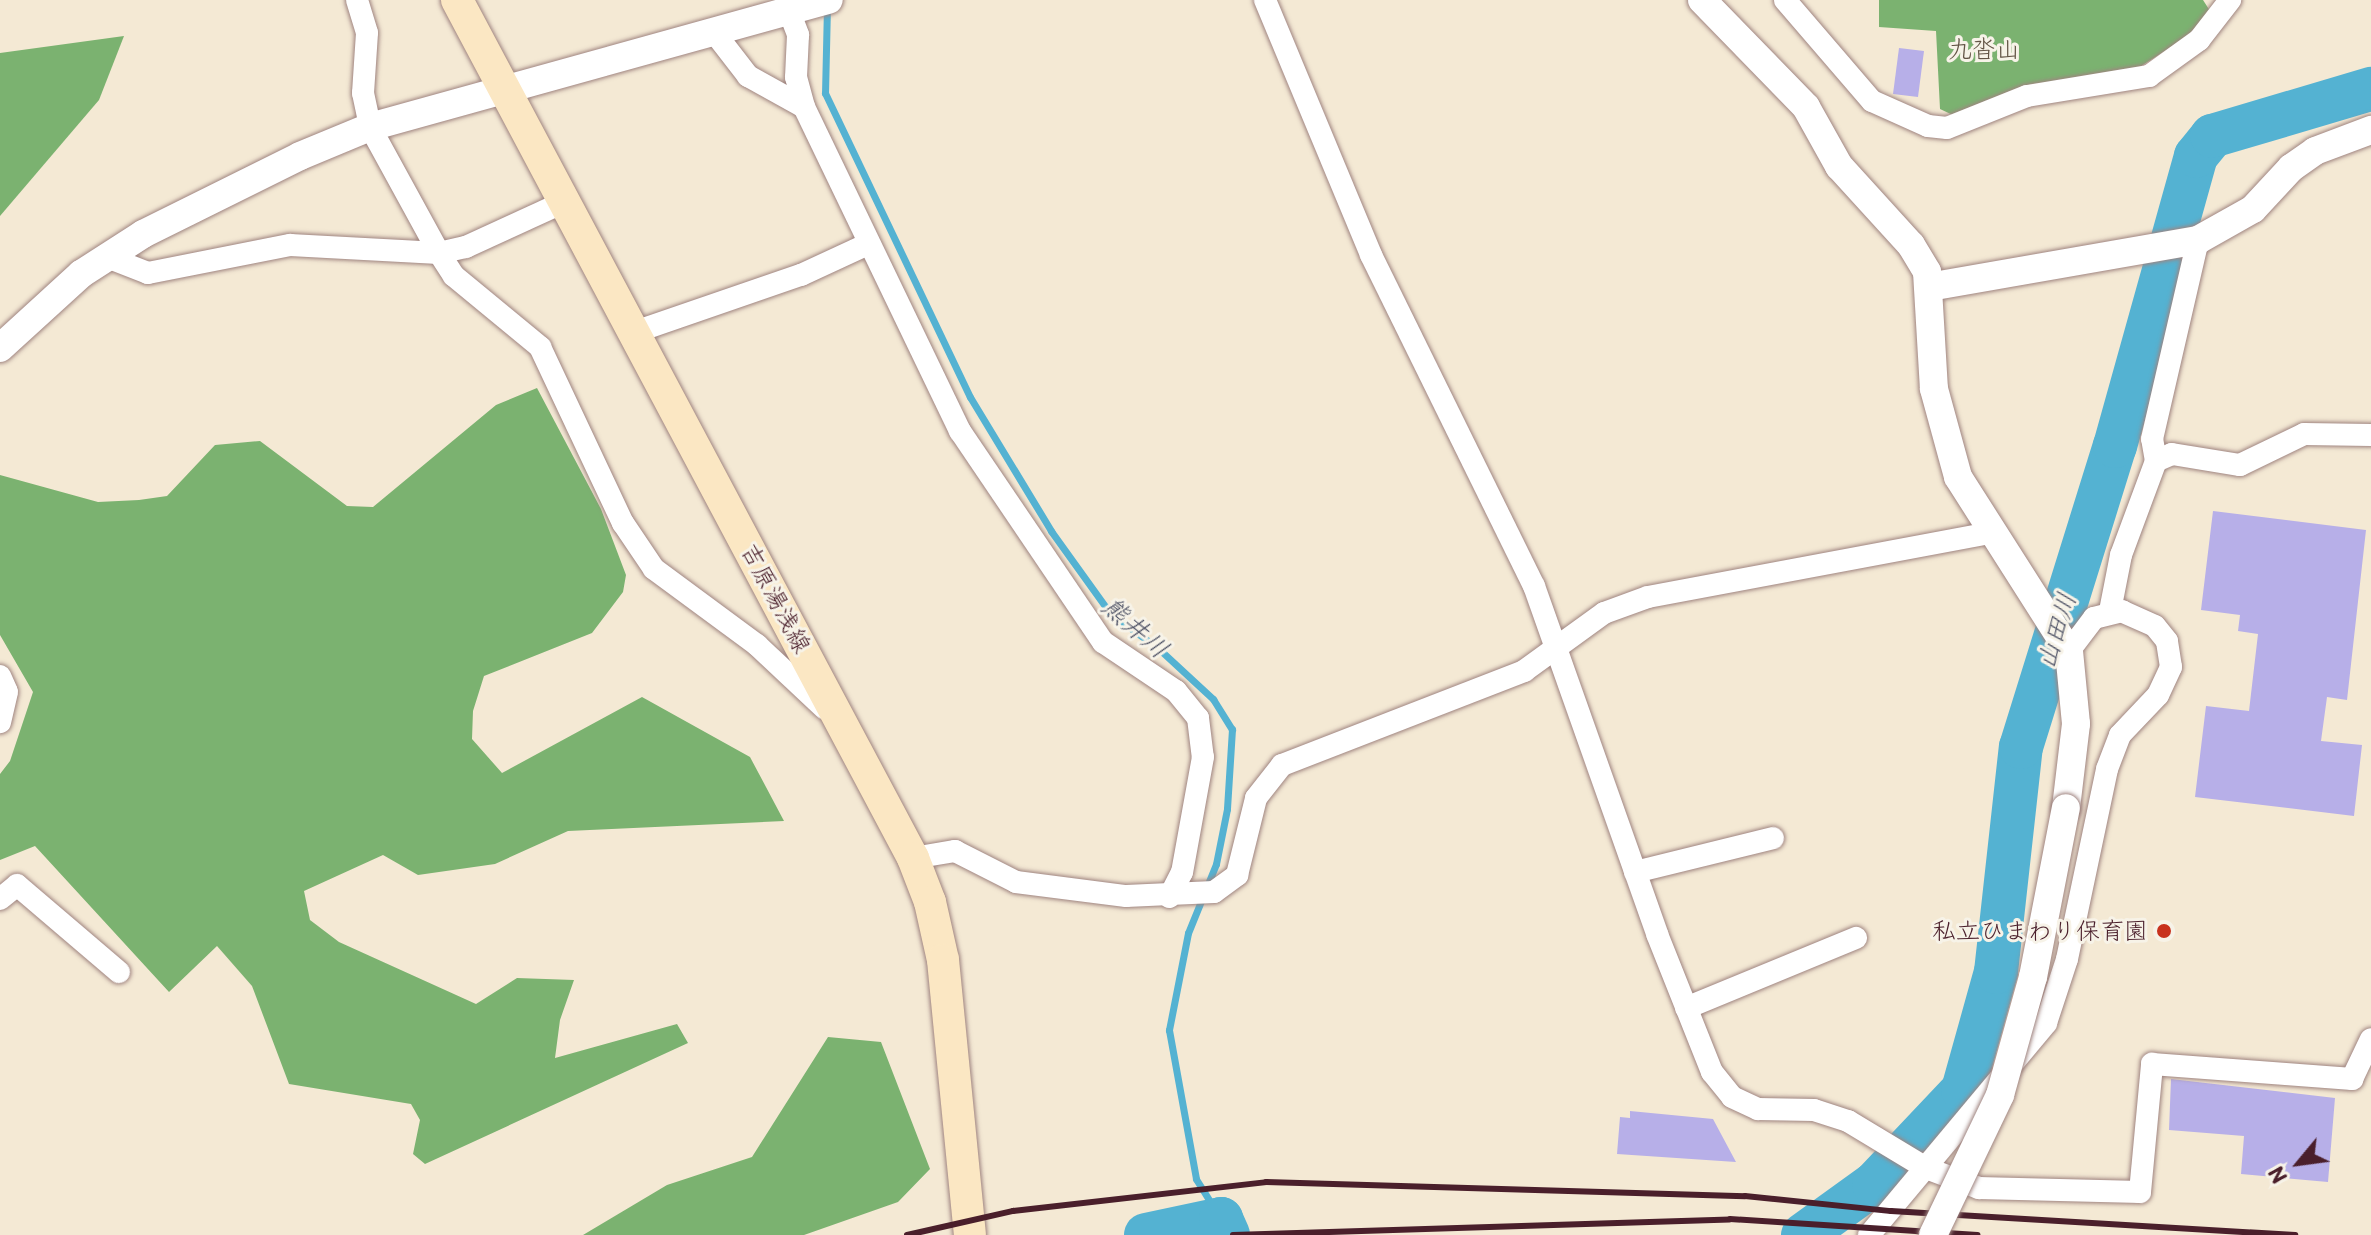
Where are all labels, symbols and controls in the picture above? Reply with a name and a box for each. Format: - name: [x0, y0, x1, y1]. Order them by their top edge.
- park label: 九沓山: [1948, 35, 2020, 63]
- street label: 吉原湯浅線: [735, 538, 817, 658]
- water label: 山田川: [2031, 589, 2083, 673]
- water label: 熊井川: [1095, 591, 1175, 665]
- place label: 私立ひまわり保育園: [1932, 917, 2148, 945]
- marker: 私立ひまわり保育園: [2155, 922, 2173, 940]
- north arrow: [2259, 1123, 2339, 1203]
- text: N: [2262, 1162, 2293, 1188]

